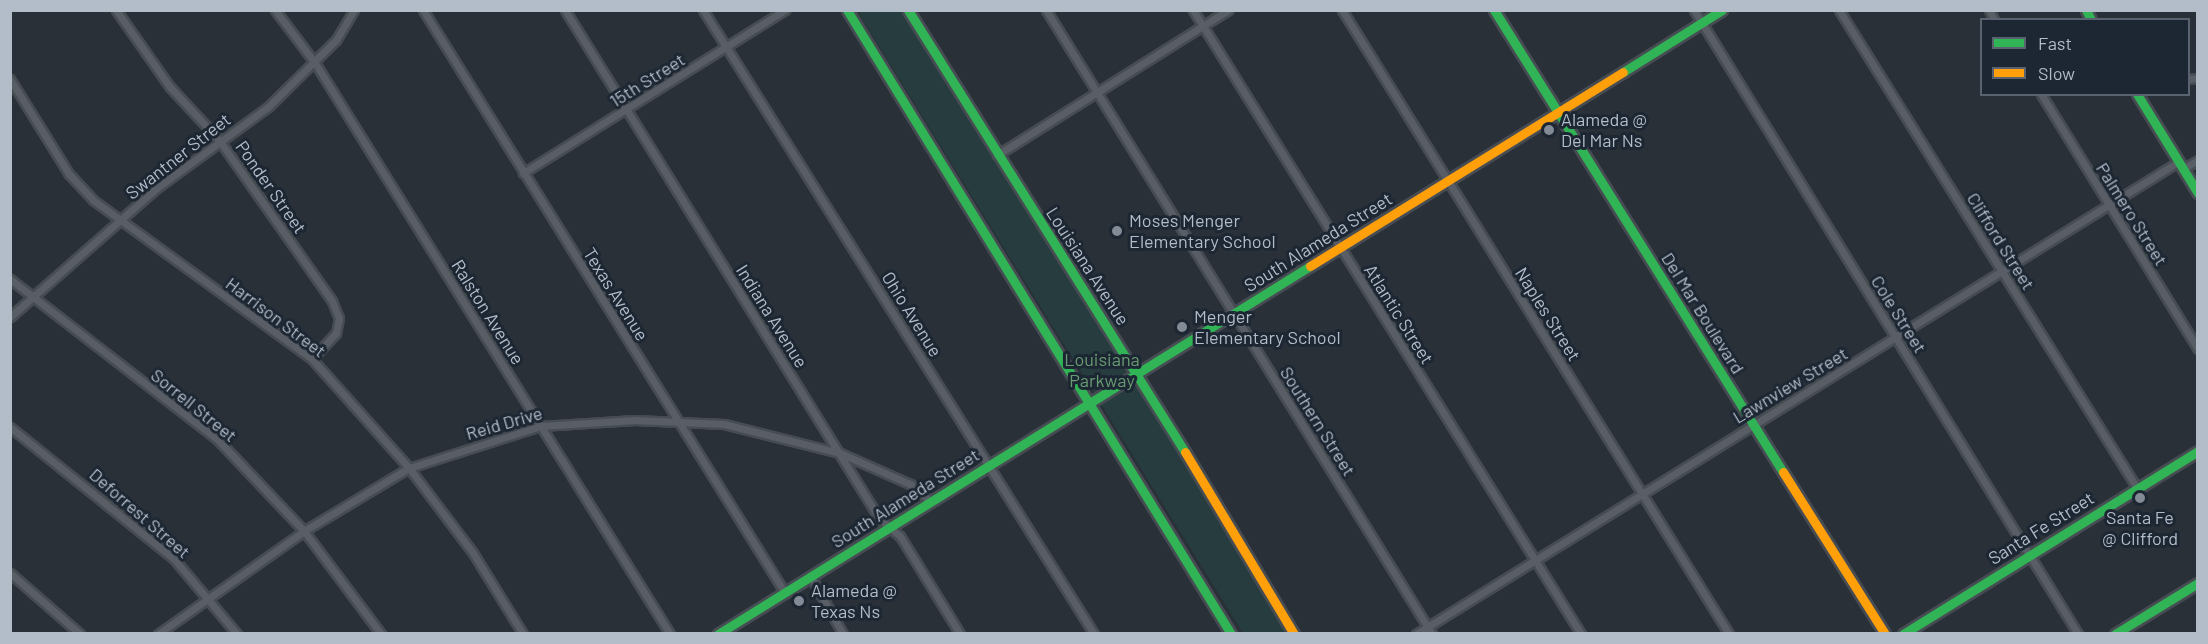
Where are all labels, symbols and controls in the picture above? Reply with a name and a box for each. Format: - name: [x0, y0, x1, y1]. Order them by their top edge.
- legend: [1980, 18, 2190, 96]
- text: Fast: [2038, 32, 2072, 54]
- street label: 15th Street: [605, 48, 689, 112]
- text: Slow: [2038, 62, 2075, 84]
- street label: Swantner Street: [121, 108, 235, 204]
- place label: Alameda @ Del Mar Ns: [1561, 109, 1647, 152]
- marker: Alameda @ Del Mar Ns: [1542, 123, 1556, 137]
- street label: Ponder Street: [231, 136, 311, 238]
- street label: Palmero Street: [2092, 159, 2172, 269]
- street label: South Alameda Street: [1240, 188, 1396, 296]
- street label: Clifford Street: [1963, 188, 2039, 294]
- street label: Louisiana Avenue: [1042, 203, 1134, 329]
- place label: Moses Menger Elementary School: [1129, 210, 1276, 252]
- marker: Moses Menger Elementary School: [1110, 224, 1124, 238]
- street label: Texas Avenue: [579, 244, 653, 344]
- street label: Del Mar Boulevard: [1657, 248, 1749, 378]
- street label: Ralston Avenue: [447, 256, 529, 368]
- street label: Indiana Avenue: [732, 260, 812, 372]
- street label: Atlantic Street: [1360, 260, 1438, 368]
- street label: Naples Street: [1511, 263, 1585, 365]
- street label: Ohio Avenue: [877, 268, 947, 360]
- street label: Cole Street: [1867, 271, 1931, 357]
- street label: Harrison Street: [222, 272, 330, 362]
- place label: Menger Elementary School: [1194, 306, 1341, 348]
- marker: Menger Elementary School: [1175, 320, 1189, 334]
- street label: Lawnview Street: [1729, 342, 1851, 428]
- park label: Louisiana Parkway: [1064, 349, 1140, 392]
- street label: Southern Street: [1276, 362, 1360, 480]
- street label: Sorrell Street: [147, 364, 241, 446]
- street label: Reid Drive: [463, 402, 545, 444]
- street label: South Alameda Street: [827, 444, 983, 552]
- street label: Deforrest Street: [85, 463, 195, 563]
- street label: Santa Fe Street: [1984, 487, 2098, 569]
- marker: Santa Fe @ Clifford: [2133, 491, 2147, 505]
- place label: Santa Fe @ Clifford: [2102, 507, 2178, 550]
- place label: Alameda @ Texas Ns: [811, 580, 897, 622]
- marker: Alameda @ Texas Ns: [792, 594, 806, 608]

